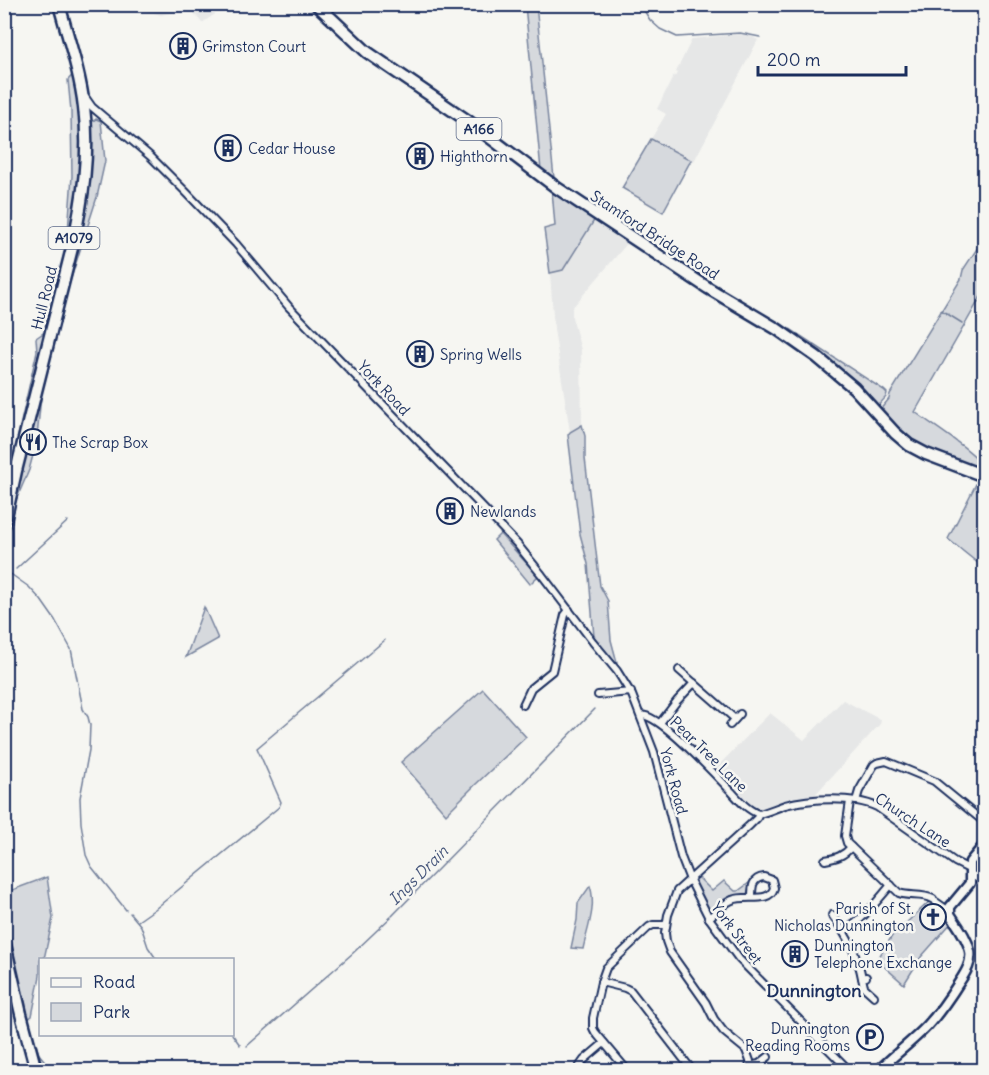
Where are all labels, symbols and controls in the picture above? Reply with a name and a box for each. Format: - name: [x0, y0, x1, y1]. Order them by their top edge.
- building icon: Grimston Court: [168, 31, 198, 61]
- place label: Grimston Court: [202, 37, 306, 56]
- scale bar: [758, 39, 906, 77]
- text: 200 m: [767, 48, 821, 71]
- road number: A166: [456, 118, 502, 140]
- building icon: Cedar House: [213, 133, 243, 163]
- place label: Cedar House: [248, 139, 336, 158]
- building icon: Highthorn: [405, 141, 435, 171]
- place label: Highthorn: [440, 147, 508, 166]
- street label: Stamford Bridge Road: [587, 186, 723, 284]
- road number: A1079: [48, 227, 100, 249]
- street label: Hull Road: [27, 264, 61, 332]
- building icon: Spring Wells: [405, 339, 435, 369]
- place label: Spring Wells: [440, 345, 522, 364]
- street label: York Road: [354, 357, 414, 420]
- restaurant icon: The Scrap Box: [18, 427, 48, 457]
- place label: The Scrap Box: [52, 433, 149, 452]
- building icon: Newlands: [435, 496, 465, 526]
- place label: Newlands: [470, 502, 537, 521]
- street label: Pear Tree Lane: [666, 712, 752, 796]
- street label: York Road: [656, 746, 692, 817]
- street label: Church Lane: [872, 788, 954, 852]
- water label: Ings Drain: [384, 841, 452, 909]
- street label: York Street: [707, 898, 767, 968]
- place label: Parish of St. Nicholas Dunnington: [774, 899, 914, 935]
- church icon: Parish of St. Nicholas Dunnington: [918, 902, 948, 932]
- place label: Dunnington Telephone Exchange: [814, 936, 952, 972]
- building icon: Dunnington Telephone Exchange: [780, 939, 810, 969]
- legend: [39, 958, 234, 1036]
- text: Road: [93, 970, 136, 993]
- district label: Dunnington: [766, 979, 862, 1002]
- text: Park: [93, 1000, 130, 1023]
- place label: Dunnington Reading Rooms: [745, 1019, 850, 1055]
- parking icon: Dunnington Reading Rooms: [855, 1022, 885, 1052]

